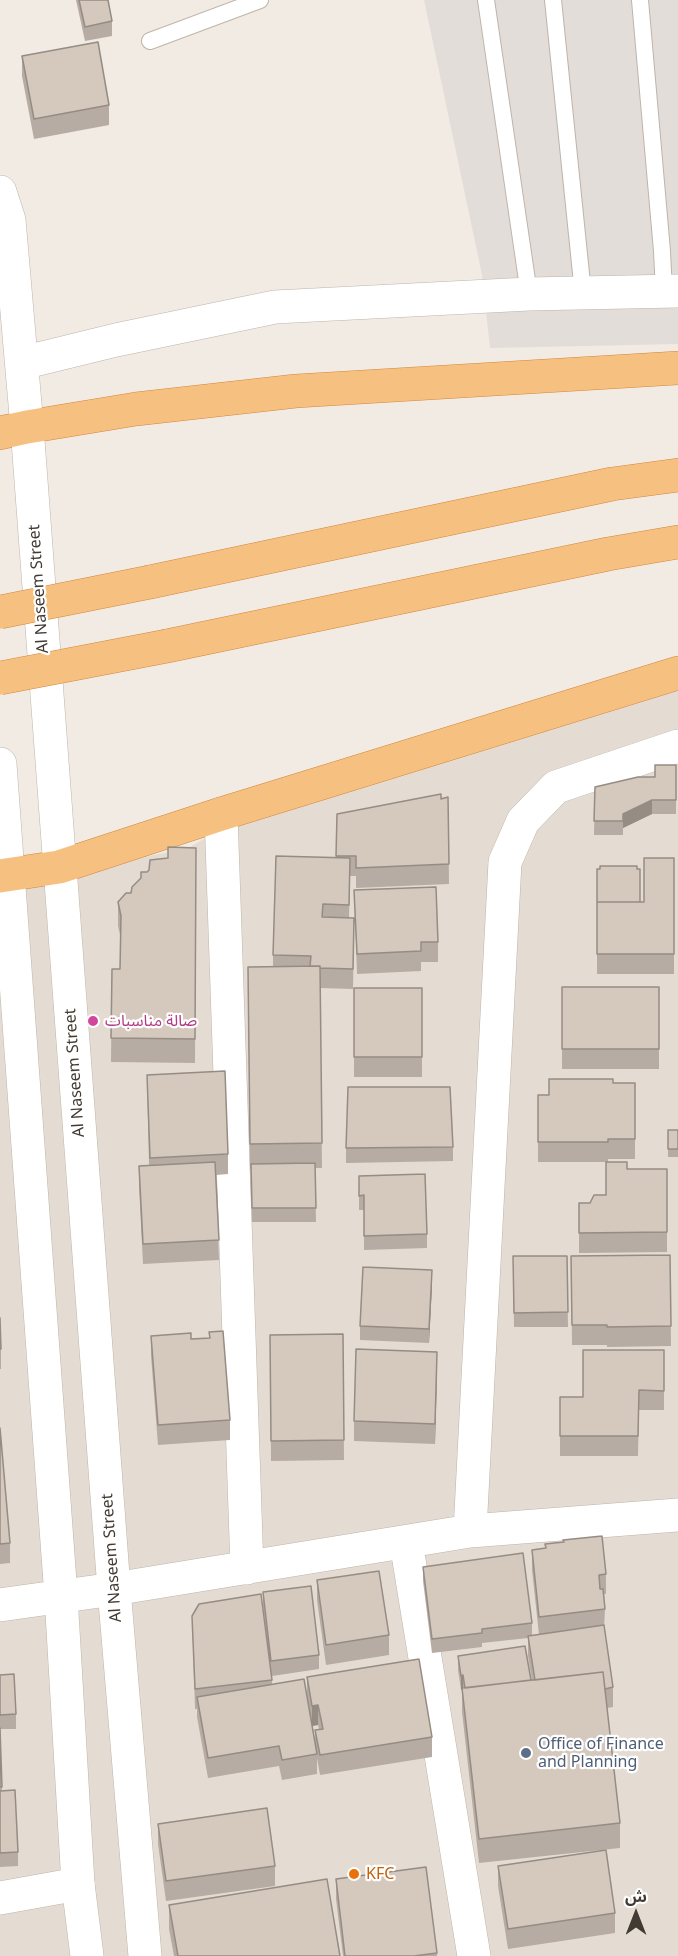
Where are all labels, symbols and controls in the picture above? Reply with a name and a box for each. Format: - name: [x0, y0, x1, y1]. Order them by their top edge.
- street label: Al Naseem Street: [25, 524, 53, 654]
- street label: Al Naseem Street: [61, 1008, 89, 1138]
- place label: صالة مناسبات: [105, 1011, 197, 1031]
- marker: صالة مناسبات: [86, 1014, 100, 1028]
- street label: Al Naseem Street: [98, 1493, 126, 1623]
- place label: Office of Finance and Planning: [538, 1734, 664, 1772]
- marker: Office of Finance and Planning: [519, 1746, 533, 1760]
- place label: KFC: [366, 1864, 394, 1884]
- marker: KFC: [347, 1867, 361, 1881]
- north arrow: [606, 1884, 666, 1944]
- text: ش: [625, 1885, 647, 1907]

